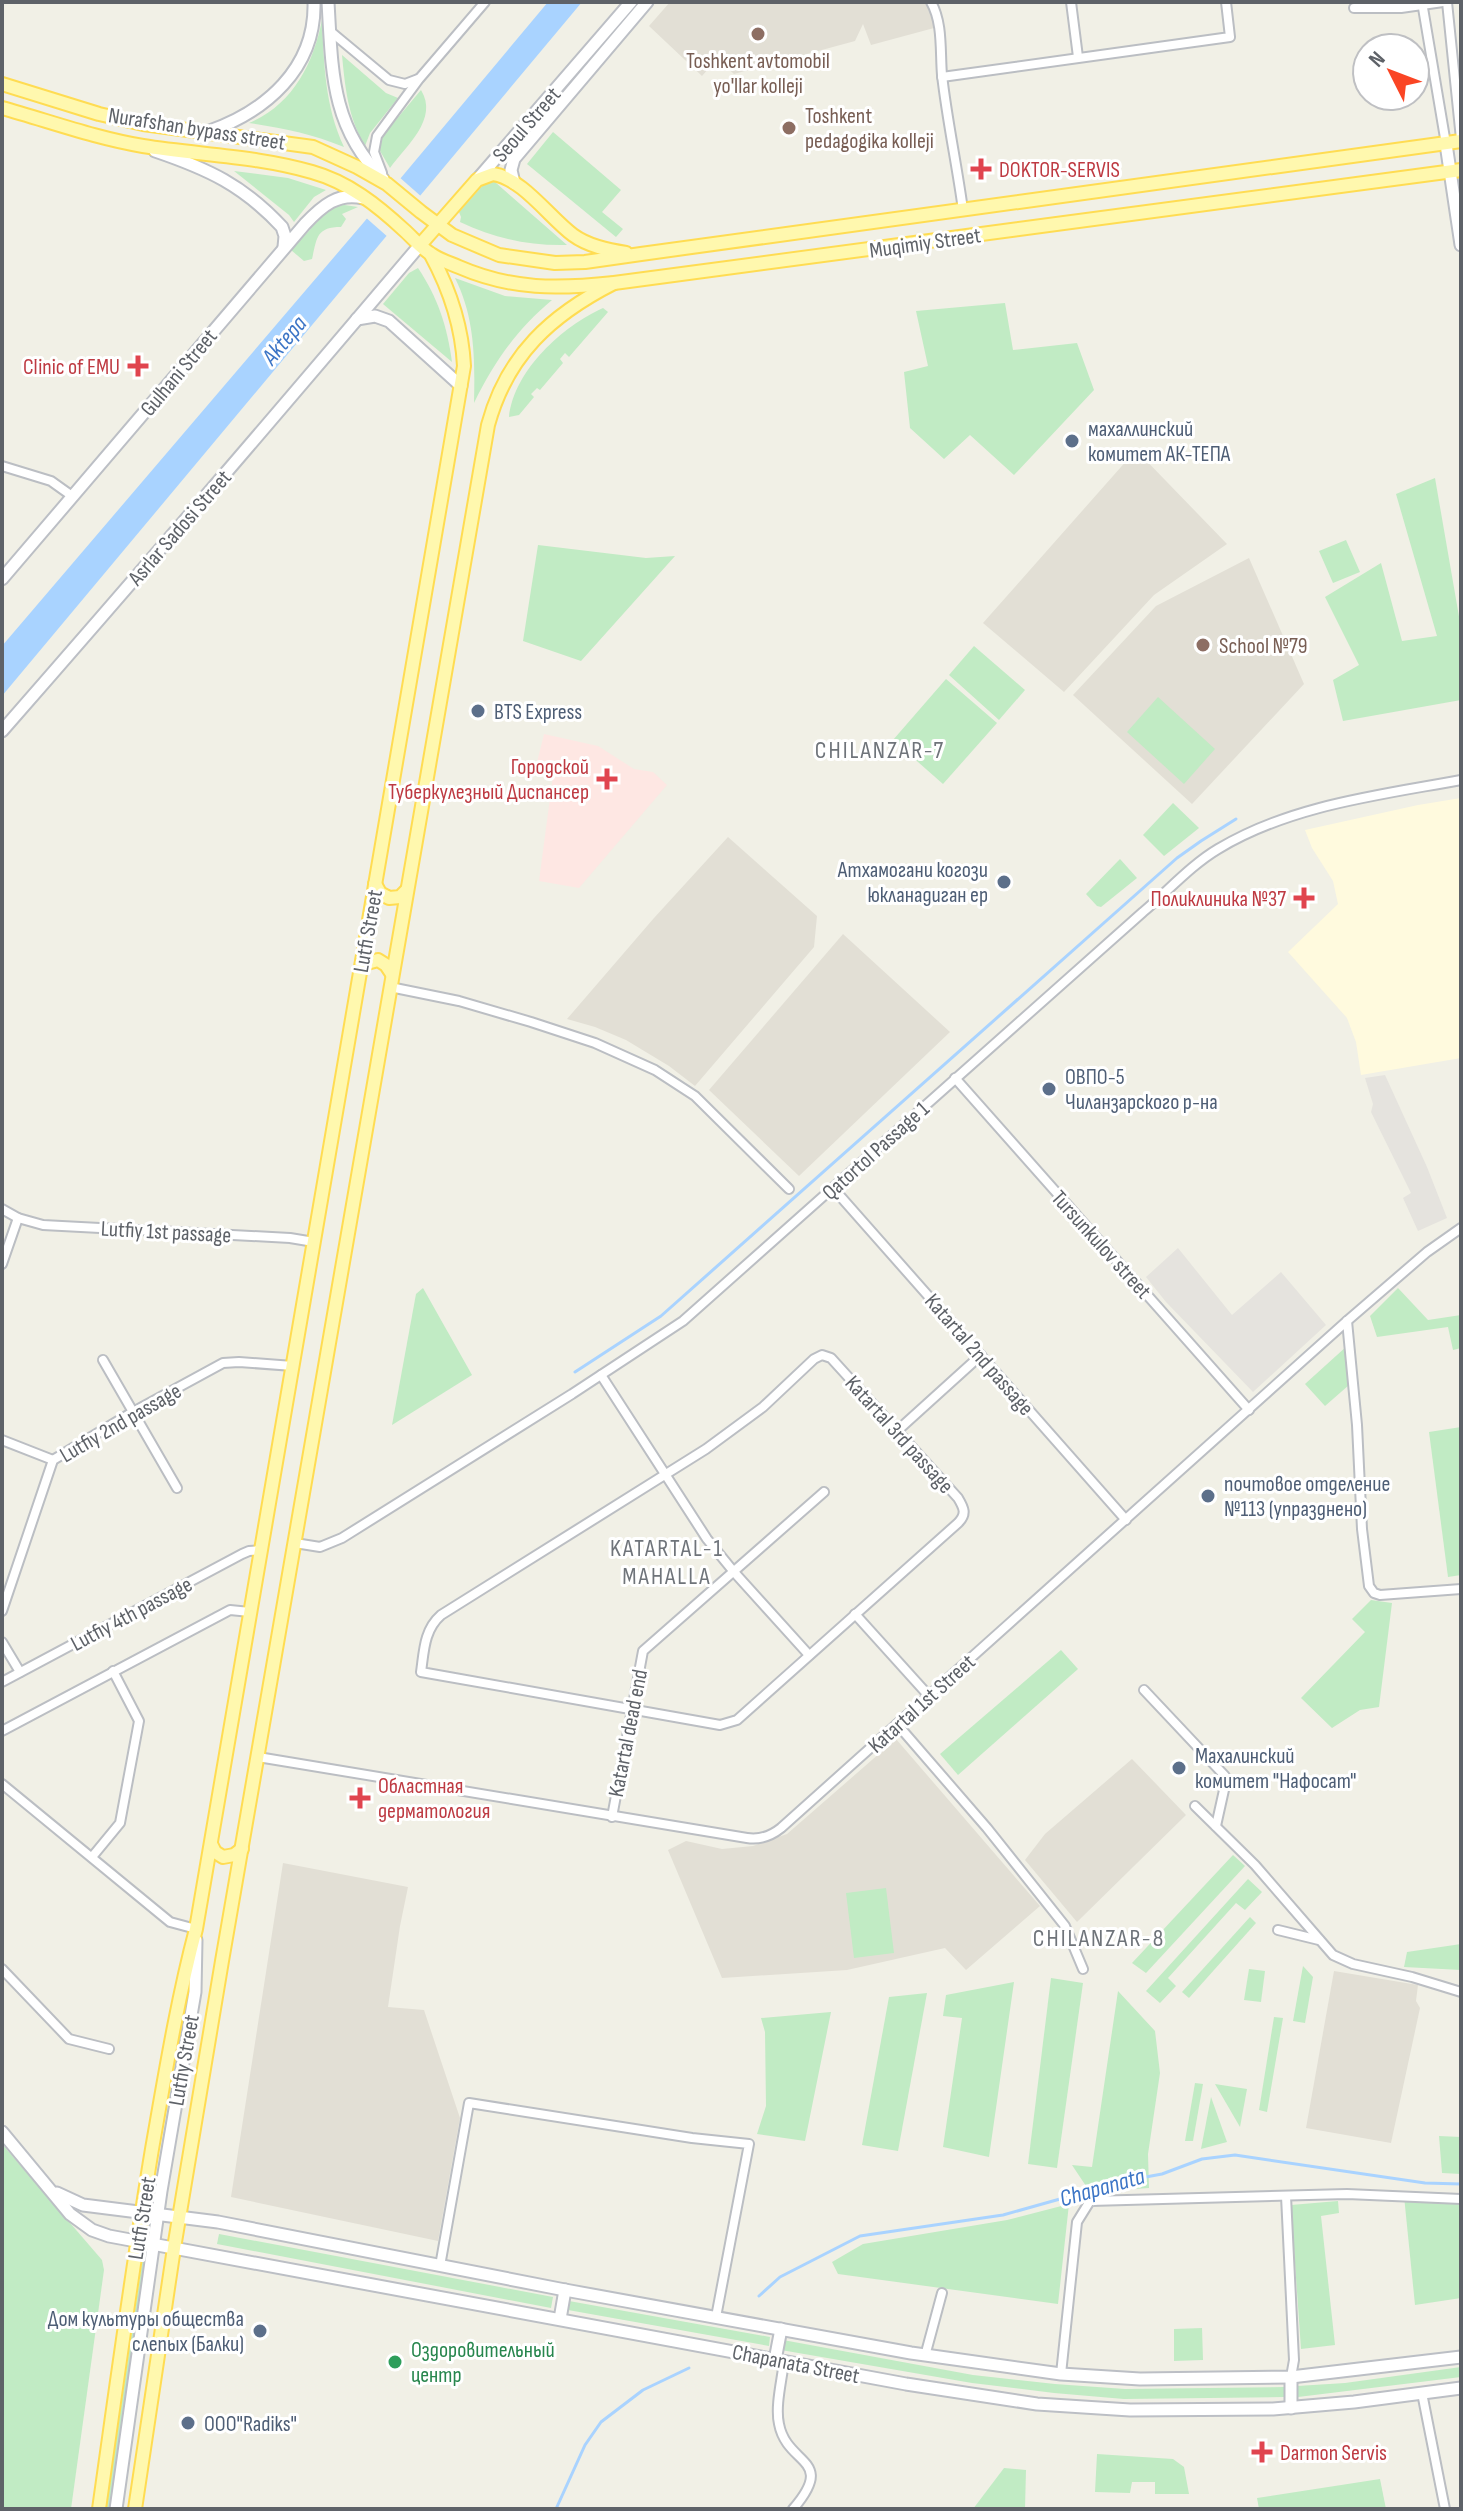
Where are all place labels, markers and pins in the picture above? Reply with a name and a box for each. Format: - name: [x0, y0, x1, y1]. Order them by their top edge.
- marker: Toshkent avtomobil yo'llar kolleji: [749, 25, 767, 43]
- place label: Toshkent avtomobil yo'llar kolleji: [686, 48, 830, 100]
- place label: Toshkent pedagogika kolleji: [805, 103, 934, 155]
- marker: Toshkent pedagogika kolleji: [780, 119, 798, 137]
- place label: DOKTOR-SERVIS: [999, 157, 1120, 184]
- marker: DOKTOR-SERVIS: [970, 158, 992, 180]
- place label: Clinic of EMU: [23, 354, 120, 381]
- marker: Clinic of EMU: [127, 355, 149, 377]
- place label: махаллинский комитет АК-ТЕПА: [1088, 416, 1231, 468]
- marker: махаллинский комитет АК-ТЕПА: [1063, 432, 1081, 450]
- place label: School №79: [1219, 633, 1308, 660]
- marker: School №79: [1194, 636, 1212, 654]
- place label: BTS Express: [494, 699, 582, 726]
- marker: BTS Express: [469, 702, 487, 720]
- place label: Городской Туберкулезный Диспансер: [388, 754, 589, 806]
- marker: Городской Туберкулезный Диспансер: [596, 768, 618, 790]
- place label: Атхамогани когози юкланадиган ер: [837, 857, 988, 909]
- marker: Атхамогани когози юкланадиган ер: [995, 873, 1013, 891]
- place label: Поликлиника №37: [1151, 886, 1286, 913]
- marker: Поликлиника №37: [1293, 887, 1315, 909]
- place label: ОВПО-5 Чиланзарского р-на: [1065, 1064, 1218, 1116]
- marker: ОВПО-5 Чиланзарского р-на: [1040, 1080, 1058, 1098]
- place label: почтовое отделение №113 (упразднено): [1224, 1471, 1390, 1523]
- marker: почтовое отделение №113 (упразднено): [1199, 1487, 1217, 1505]
- place label: Махалинский комитет "Нафосат": [1195, 1743, 1357, 1795]
- marker: Махалинский комитет "Нафосат": [1170, 1759, 1188, 1777]
- place label: Областная дерматология: [378, 1773, 490, 1825]
- marker: Областная дерматология: [349, 1787, 371, 1809]
- place label: Дом культуры общества слепых (Балки): [48, 2306, 244, 2358]
- marker: Дом культуры общества слепых (Балки): [251, 2322, 269, 2340]
- place label: Оздоровительный центр: [411, 2337, 555, 2389]
- marker: Оздоровительный центр: [386, 2353, 404, 2371]
- place label: OOO"Radiks": [204, 2411, 297, 2438]
- marker: OOO"Radiks": [179, 2414, 197, 2432]
- place label: Darmon Servis: [1280, 2440, 1387, 2467]
- marker: Darmon Servis: [1251, 2441, 1273, 2463]

